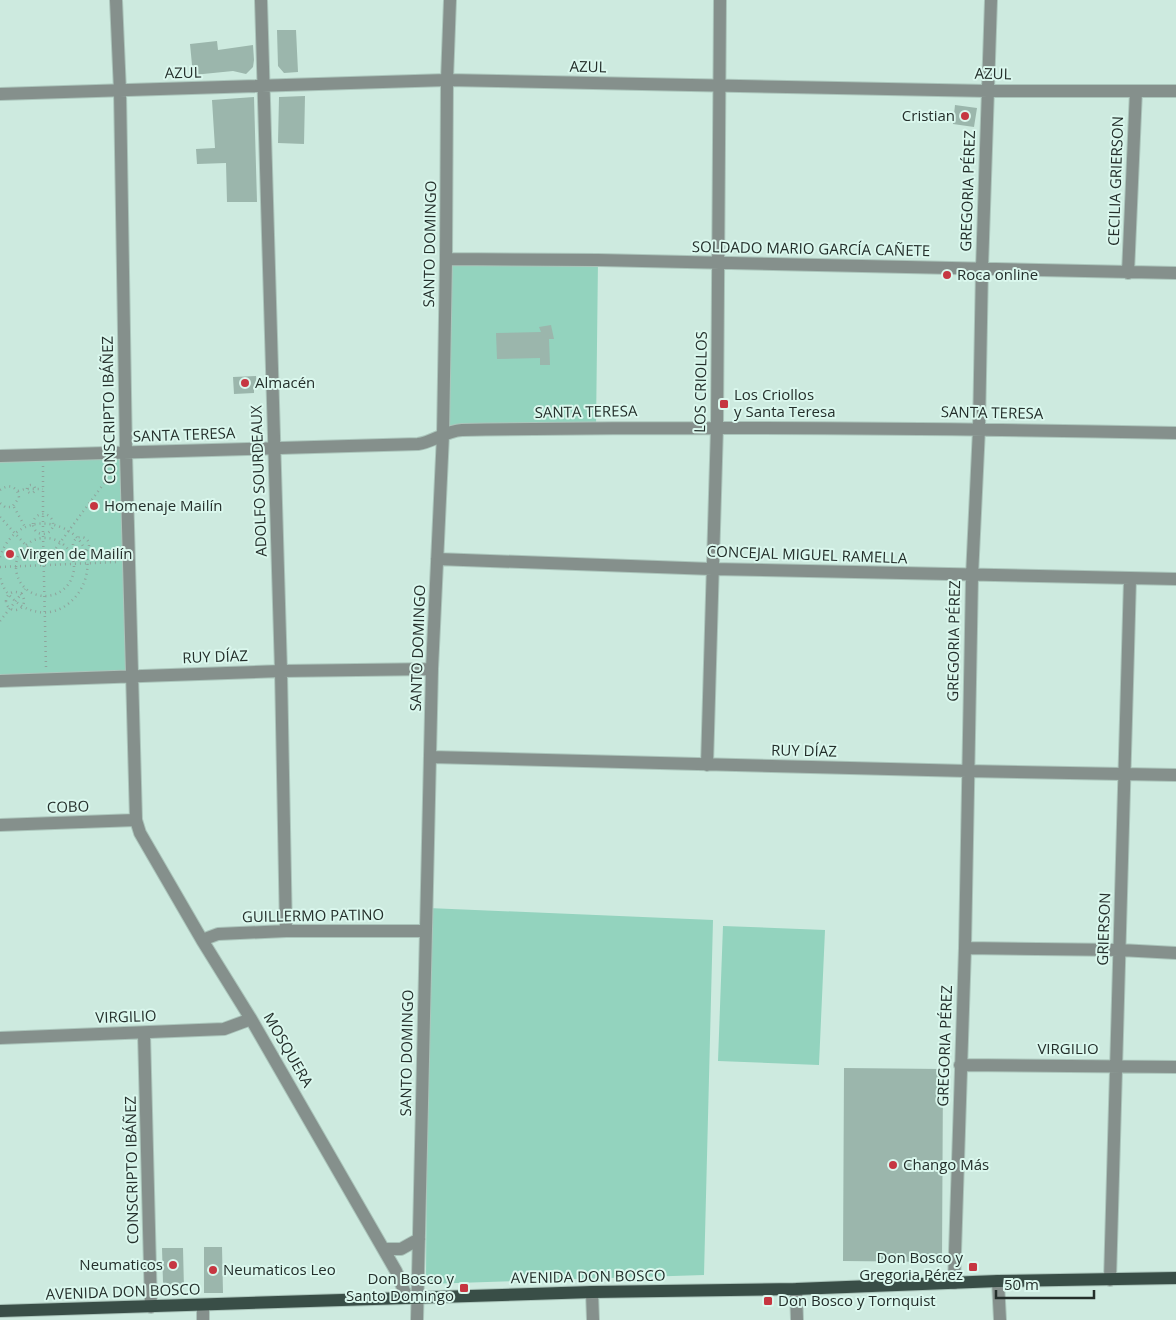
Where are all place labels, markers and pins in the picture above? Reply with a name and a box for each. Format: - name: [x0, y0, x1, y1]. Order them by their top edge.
- place label: Cristian: [902, 105, 955, 125]
- marker: Cristian: [959, 110, 971, 122]
- place label: Roca online: [957, 264, 1038, 284]
- marker: Roca online: [941, 269, 953, 281]
- place label: Almacén: [255, 372, 315, 392]
- marker: Almacén: [239, 377, 251, 389]
- place label: Los Criollos y Santa Teresa: [734, 384, 835, 421]
- marker: Los Criollos y Santa Teresa: [718, 398, 730, 410]
- place label: Homenaje Mailín: [104, 495, 222, 515]
- marker: Homenaje Mailín: [88, 500, 100, 512]
- place label: Virgen de Mailín: [20, 543, 132, 563]
- marker: Virgen de Mailín: [4, 548, 16, 560]
- place label: Chango Más: [903, 1154, 989, 1174]
- marker: Chango Más: [887, 1159, 899, 1171]
- place label: Don Bosco y Gregoria Pérez: [859, 1247, 963, 1284]
- place label: Neumaticos: [79, 1254, 163, 1274]
- marker: Neumaticos: [167, 1259, 179, 1271]
- place label: Neumaticos Leo: [223, 1259, 336, 1279]
- marker: Don Bosco y Gregoria Pérez: [967, 1261, 979, 1273]
- marker: Neumaticos Leo: [207, 1264, 219, 1276]
- place label: Don Bosco y Santo Domingo: [346, 1268, 454, 1305]
- marker: Don Bosco y Santo Domingo: [458, 1282, 470, 1294]
- place label: Don Bosco y Tornquist: [778, 1290, 936, 1310]
- marker: Don Bosco y Tornquist: [762, 1295, 774, 1307]

